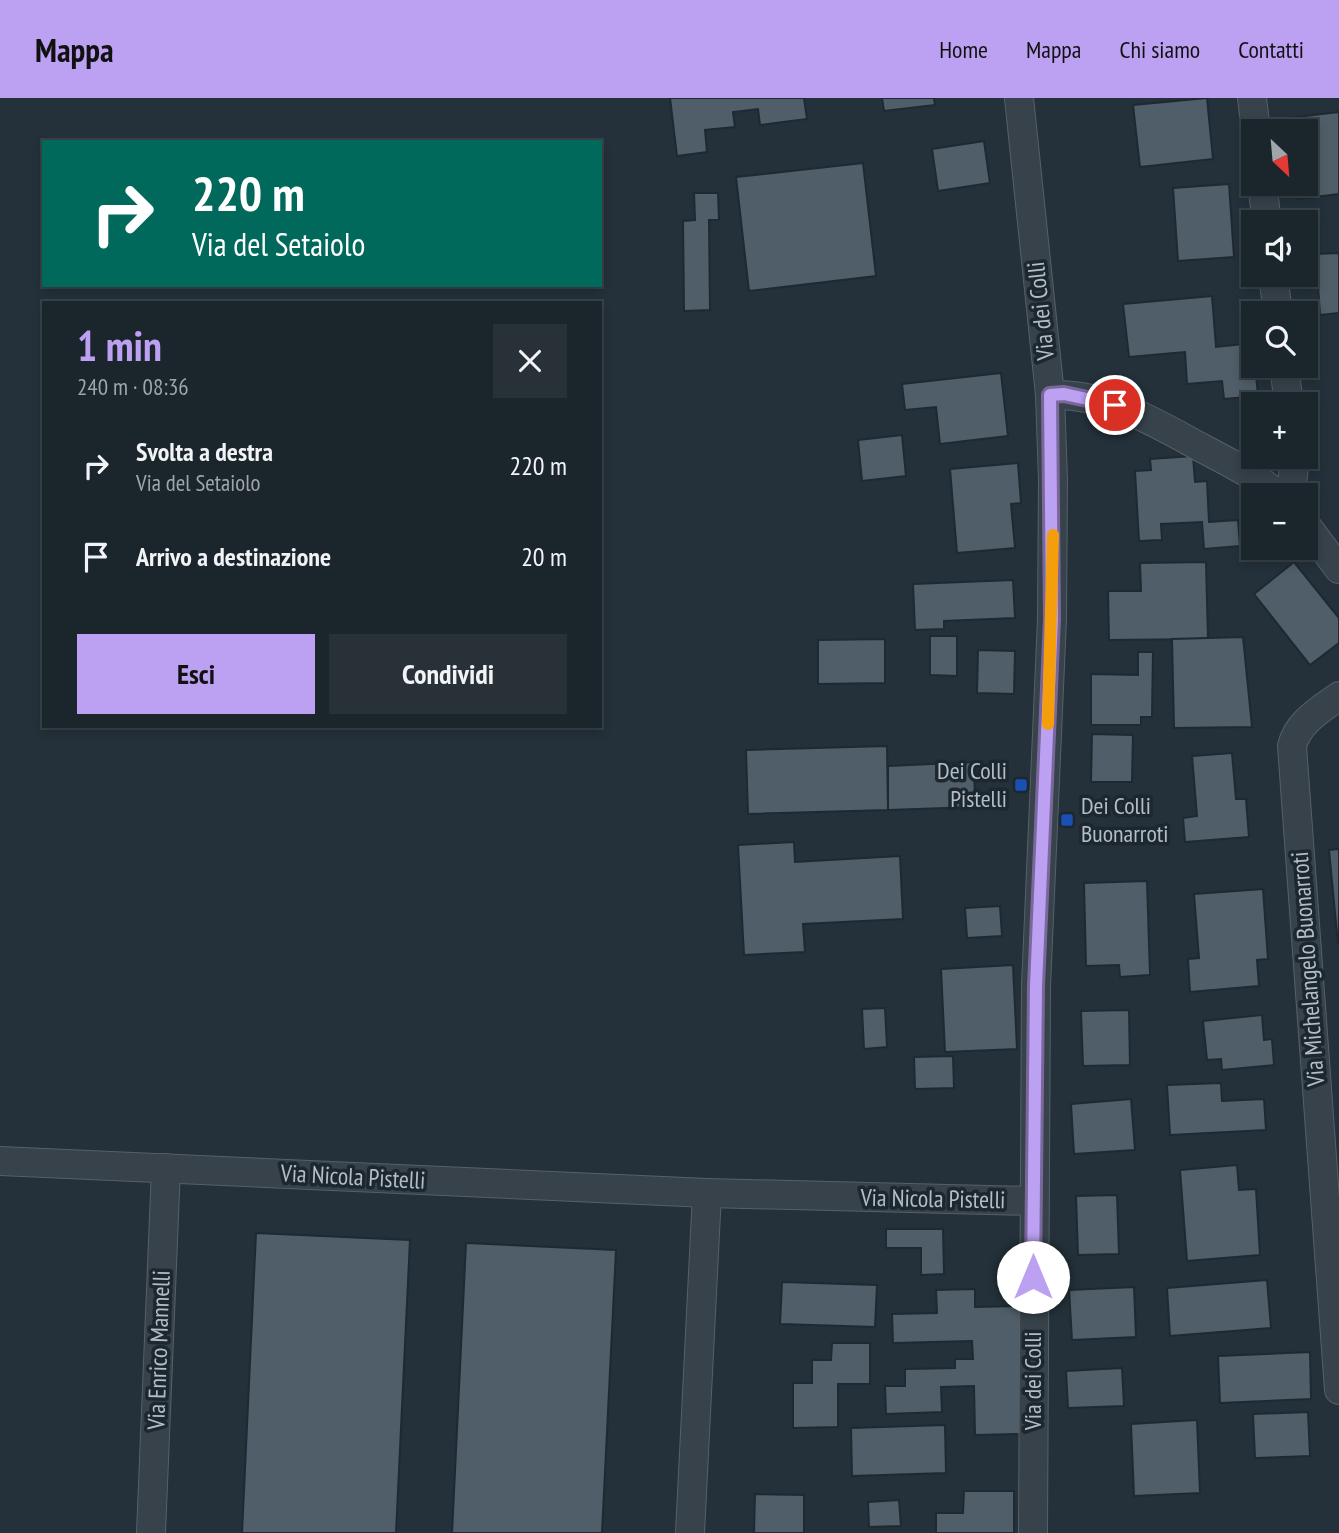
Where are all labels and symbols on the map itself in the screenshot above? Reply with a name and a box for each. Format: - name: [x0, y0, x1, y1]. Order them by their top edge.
- north arrow: [1241, 119, 1318, 196]
- street label: Via dei Colli: [1020, 260, 1061, 363]
- pin: [1085, 375, 1145, 435]
- place label: Dei Colli Pistelli: [937, 755, 1007, 814]
- marker: Dei Colli Pistelli: [1013, 777, 1029, 793]
- place label: Dei Colli Buonarroti: [1081, 790, 1169, 849]
- marker: Dei Colli Buonarroti: [1059, 812, 1075, 828]
- street label: Via Michelangelo Buonarroti: [1284, 851, 1331, 1088]
- street label: Via Nicola Pistelli: [279, 1157, 426, 1196]
- street label: Via Nicola Pistelli: [859, 1182, 1006, 1215]
- position arrow: [996, 1240, 1070, 1314]
- street label: Via Enrico Mannelli: [140, 1270, 177, 1431]
- street label: Via dei Colli: [1017, 1332, 1048, 1431]

